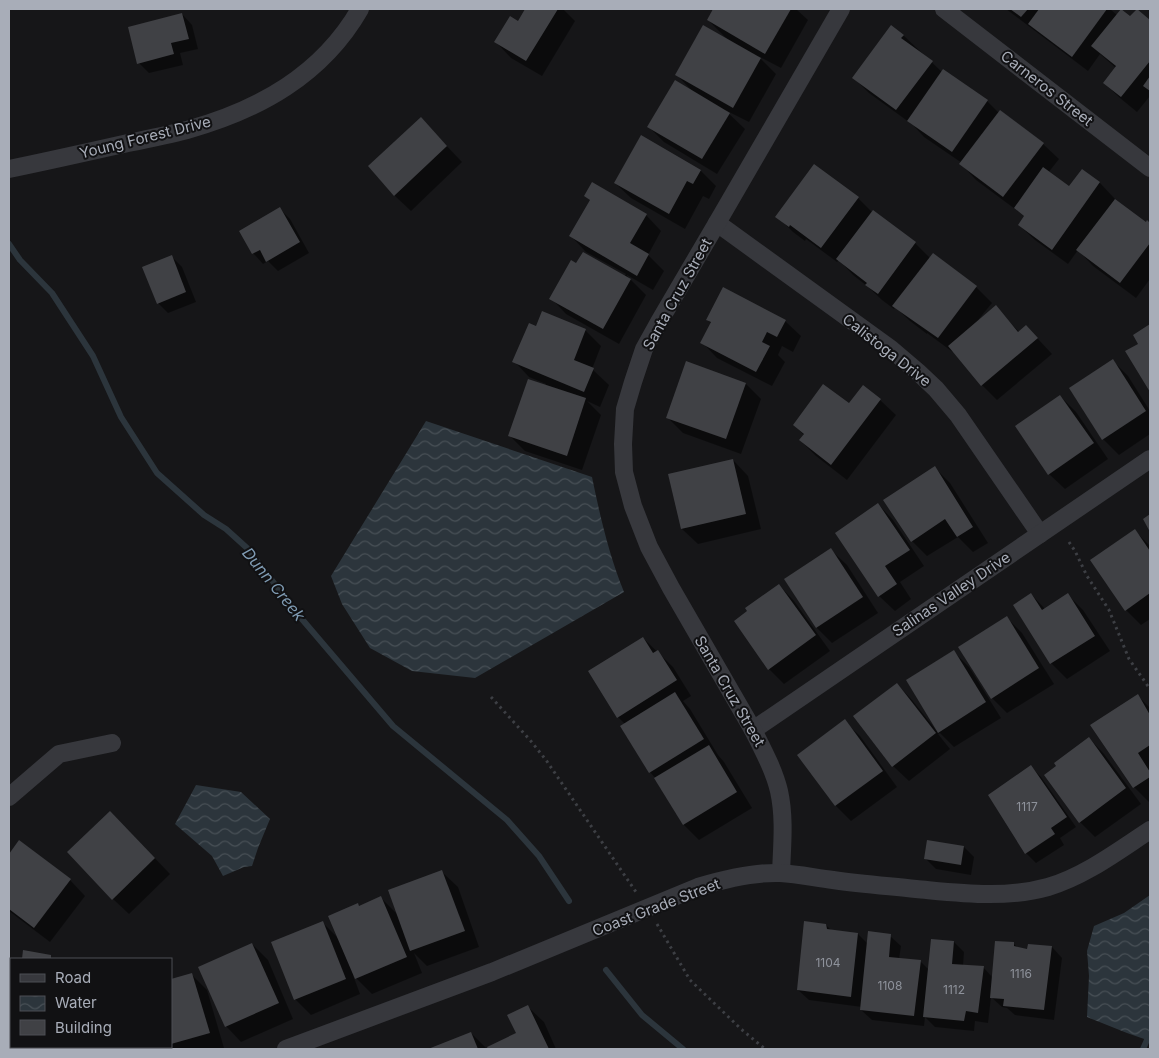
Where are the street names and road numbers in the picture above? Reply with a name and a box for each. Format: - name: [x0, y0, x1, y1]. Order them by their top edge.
- street label: Carneros Street: [997, 46, 1097, 130]
- street label: Young Forest Drive: [77, 111, 213, 163]
- street label: Santa Cruz Street: [638, 235, 716, 353]
- street label: Calistoga Drive: [839, 309, 935, 391]
- street label: Salinas Valley Drive: [888, 547, 1014, 641]
- street label: Santa Cruz Street: [691, 632, 769, 750]
- street label: Coast Grade Street: [589, 874, 723, 940]

